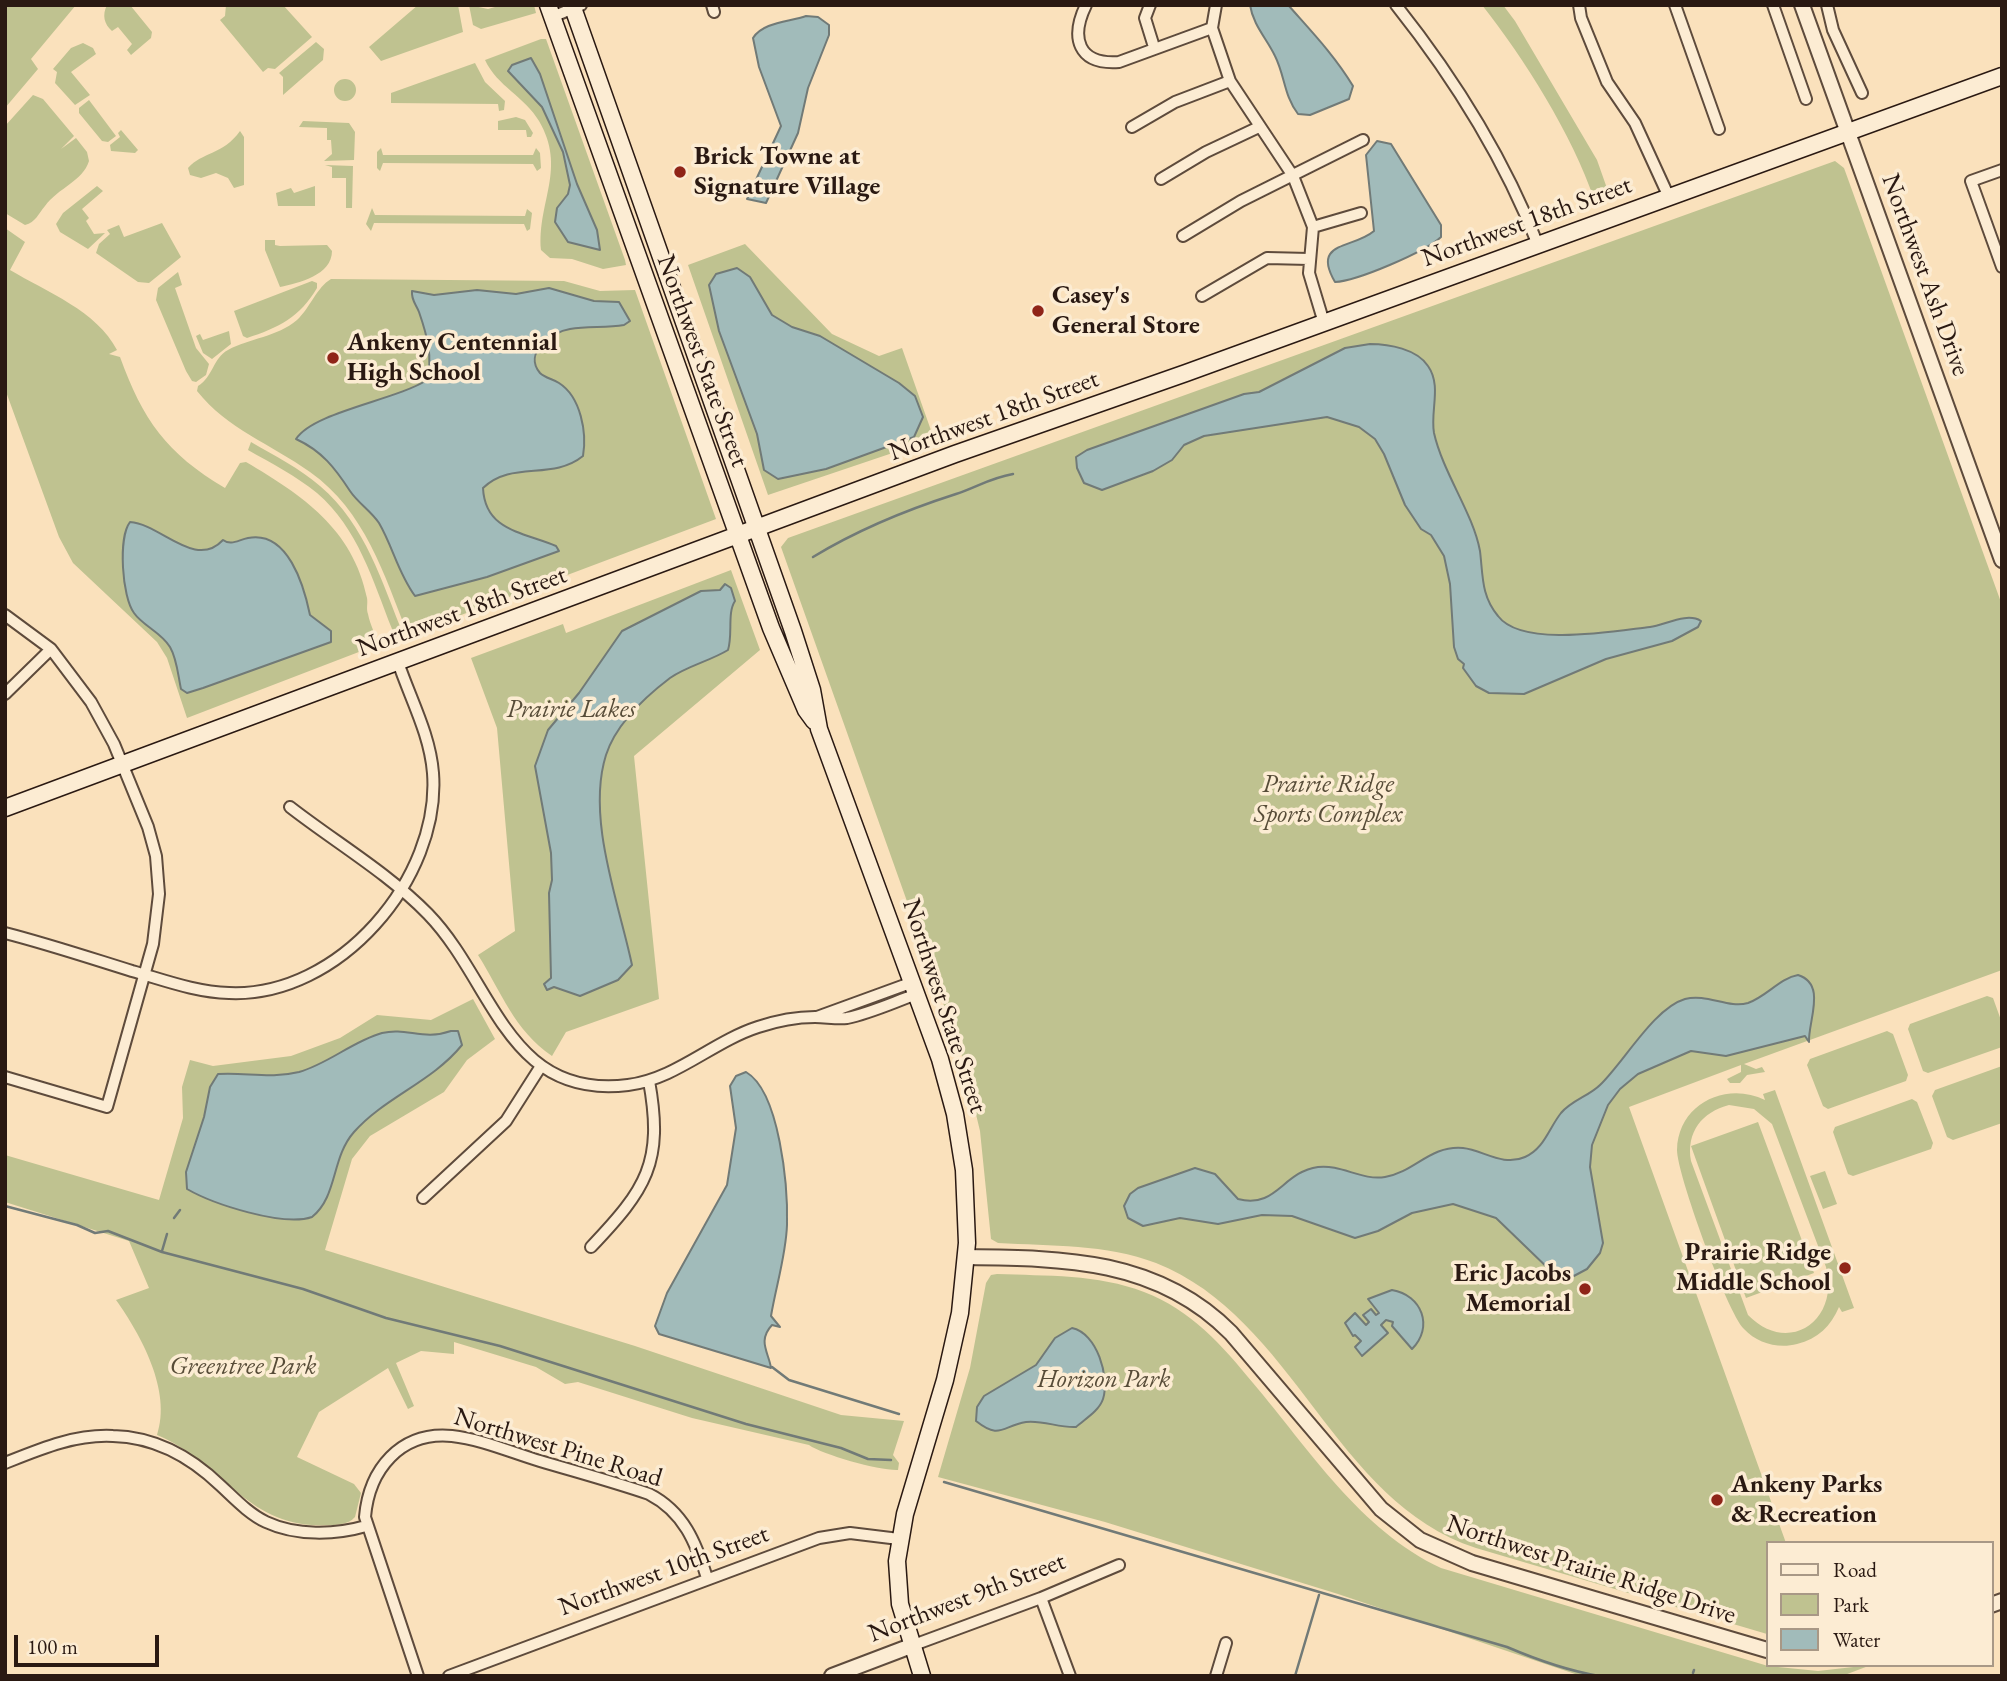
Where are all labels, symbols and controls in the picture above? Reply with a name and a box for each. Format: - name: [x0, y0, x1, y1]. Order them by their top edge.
- place label: Brick Towne at Signature Village: [694, 141, 880, 202]
- marker: Brick Towne at Signature Village: [672, 164, 688, 180]
- street label: Northwest 18th Street: [1418, 170, 1636, 274]
- street label: Northwest Ash Drive: [1874, 170, 1976, 380]
- street label: Northwest State Street: [649, 251, 755, 471]
- place label: Casey's General Store: [1052, 280, 1200, 342]
- marker: Casey's General Store: [1030, 303, 1046, 319]
- place label: Ankeny Centennial High School: [347, 327, 558, 388]
- marker: Ankeny Centennial High School: [325, 350, 341, 366]
- street label: Northwest 18th Street: [885, 364, 1103, 468]
- street label: Northwest 18th Street: [353, 560, 571, 664]
- park label: Prairie Lakes: [506, 694, 636, 726]
- park label: Prairie Ridge Sports Complex: [1254, 769, 1402, 830]
- street label: Northwest State Street: [895, 895, 993, 1117]
- place label: Prairie Ridge Middle School: [1676, 1237, 1831, 1298]
- place label: Eric Jacobs Memorial: [1454, 1258, 1571, 1320]
- marker: Prairie Ridge Middle School: [1837, 1260, 1853, 1276]
- marker: Eric Jacobs Memorial: [1577, 1281, 1593, 1297]
- park label: Greentree Park: [169, 1351, 317, 1383]
- park label: Horizon Park: [1037, 1364, 1171, 1396]
- street label: Northwest Pine Road: [450, 1401, 666, 1495]
- place label: Ankeny Parks & Recreation: [1731, 1469, 1882, 1530]
- marker: Ankeny Parks & Recreation: [1709, 1492, 1725, 1508]
- street label: Northwest Prairie Ridge Drive: [1442, 1508, 1740, 1632]
- street label: Northwest 10th Street: [555, 1519, 773, 1623]
- legend: [1766, 1541, 1993, 1667]
- street label: Northwest 9th Street: [864, 1546, 1070, 1650]
- text: Road: [1833, 1556, 1877, 1583]
- text: Park: [1833, 1591, 1869, 1618]
- scale bar: [18, 1622, 163, 1666]
- text: Water: [1833, 1626, 1880, 1653]
- text: 100 m: [27, 1633, 78, 1660]

